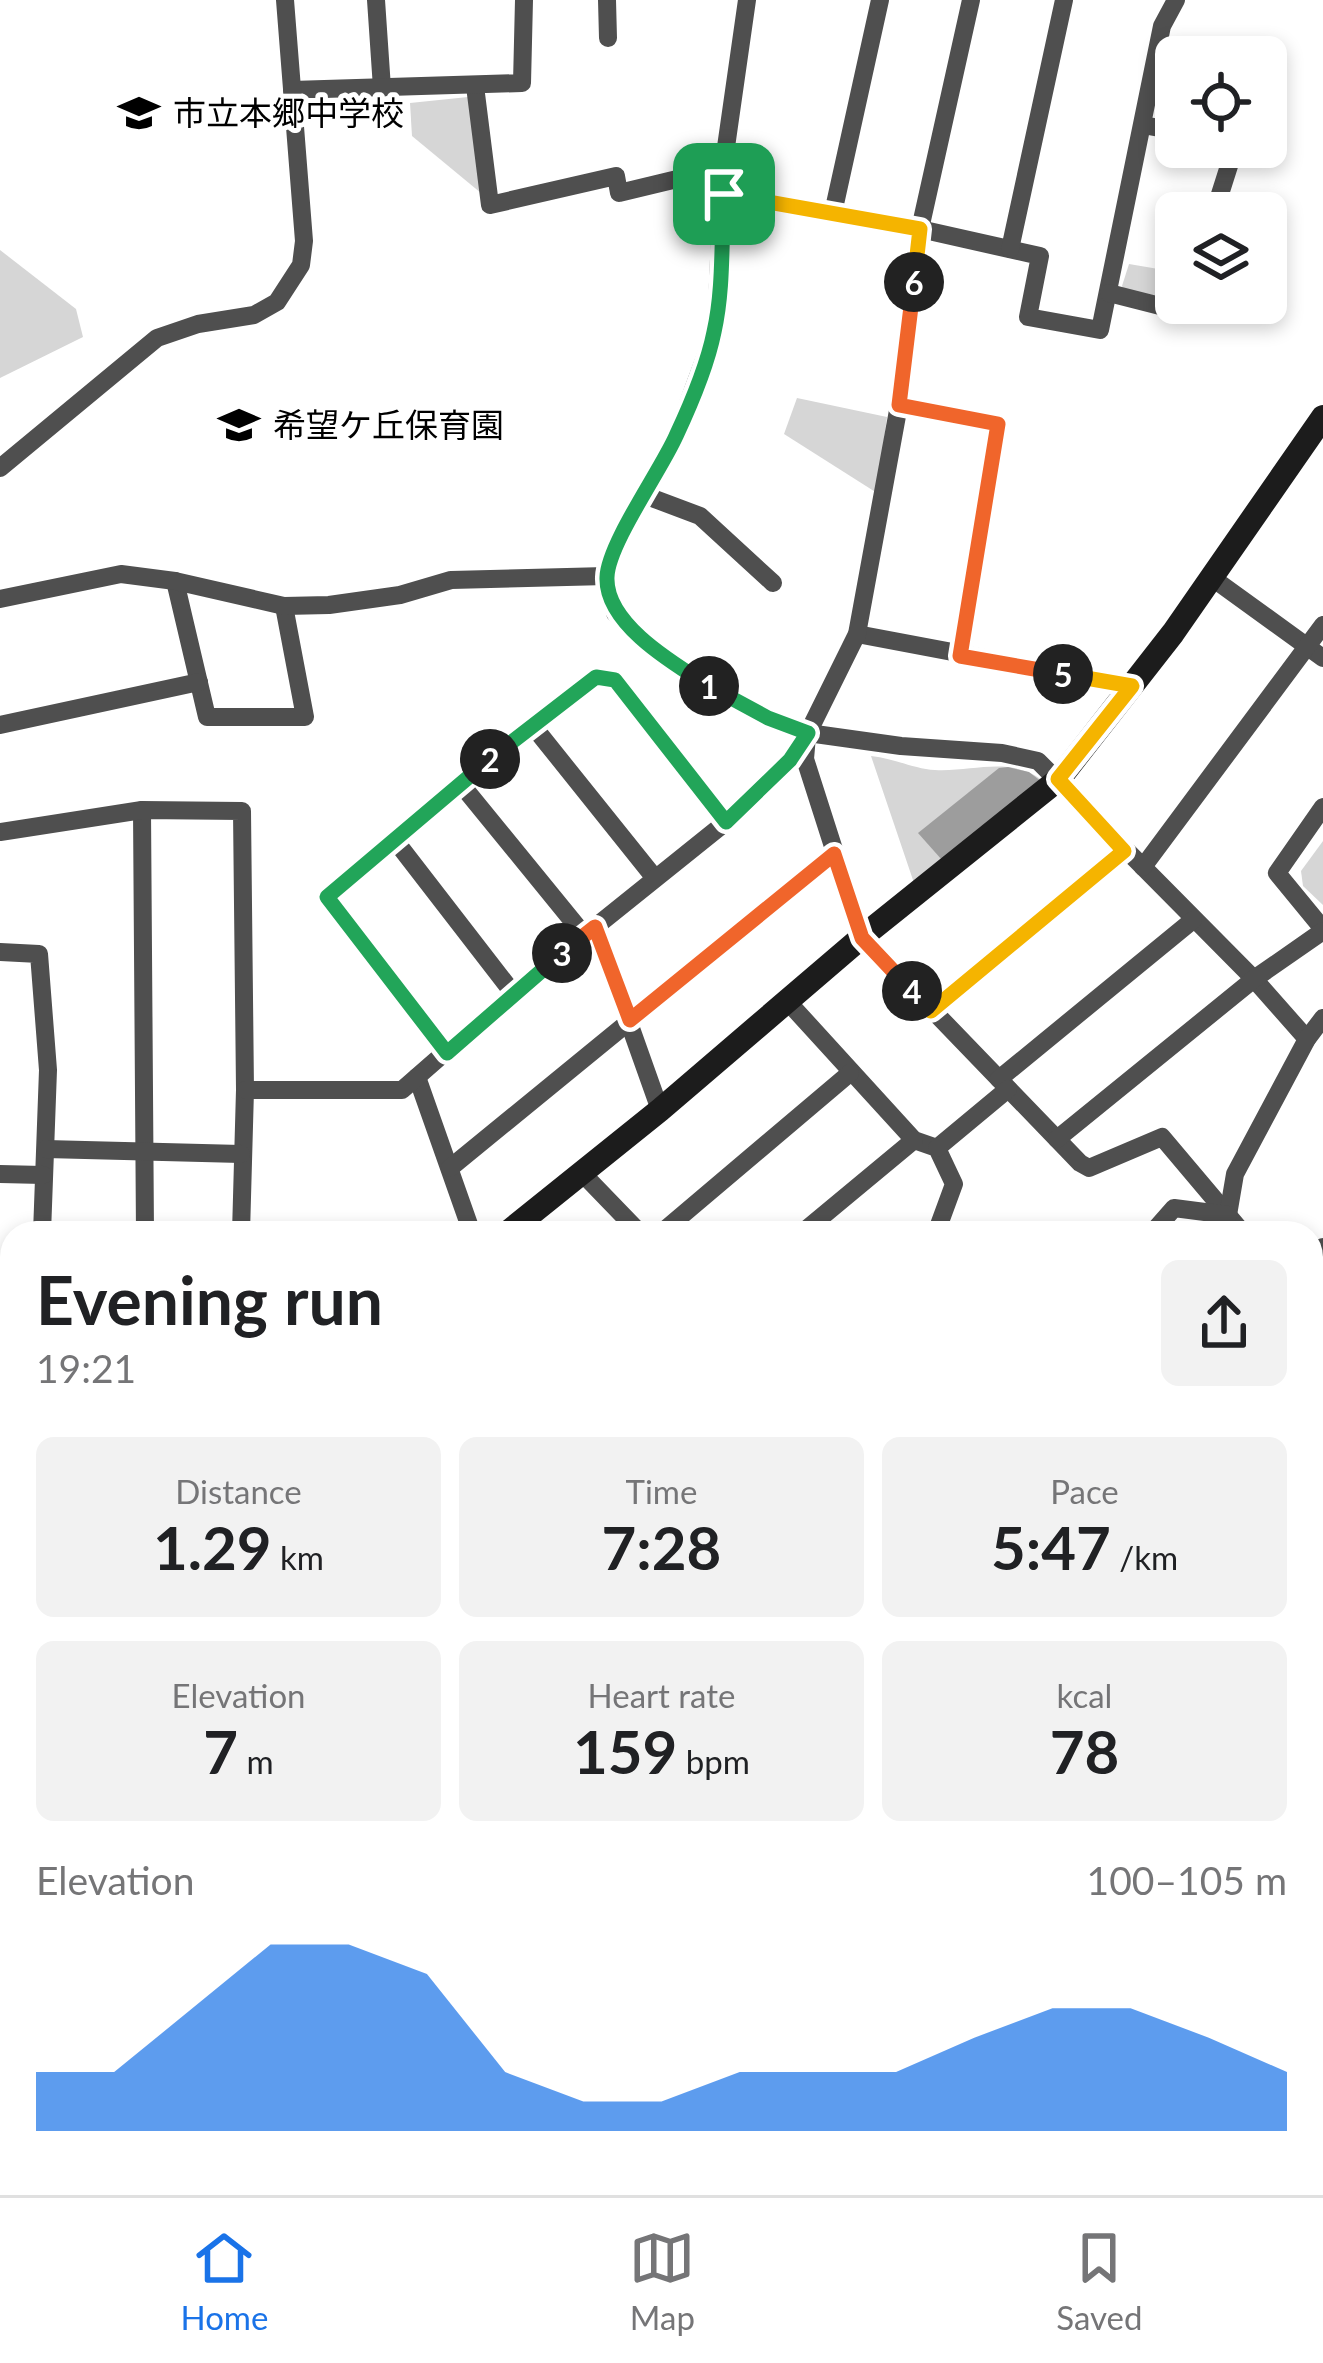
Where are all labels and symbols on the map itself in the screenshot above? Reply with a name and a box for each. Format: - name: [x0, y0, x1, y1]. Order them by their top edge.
- school or university icon: 市立本郷中学校: [116, 90, 162, 136]
- place label: 市立本郷中学校: [173, 92, 404, 132]
- pin: [673, 143, 775, 245]
- pin: 6: [884, 252, 944, 312]
- school or university icon: 希望ケ丘保育園: [216, 402, 262, 448]
- place label: 希望ケ丘保育園: [273, 404, 504, 444]
- pin: 5: [1033, 644, 1093, 704]
- pin: 1: [679, 656, 739, 716]
- pin: 2: [460, 729, 520, 789]
- pin: 3: [532, 923, 592, 983]
- pin: 4: [882, 961, 942, 1021]

